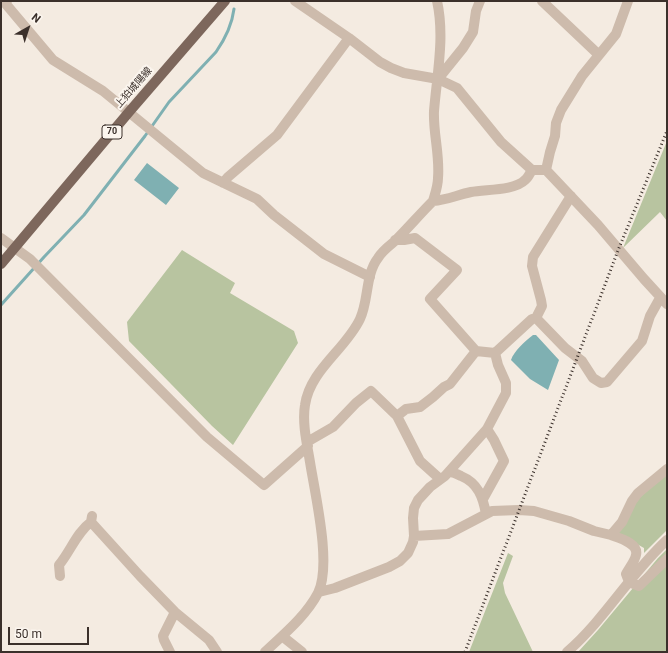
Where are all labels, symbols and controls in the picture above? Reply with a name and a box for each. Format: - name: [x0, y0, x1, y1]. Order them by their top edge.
- north arrow: [8, 8, 48, 48]
- text: N: [29, 11, 43, 26]
- street label: 上狛城陽線: [113, 65, 155, 111]
- road number: 70: [102, 125, 122, 139]
- scale bar: [10, 619, 91, 645]
- text: 50 m: [15, 627, 42, 641]

